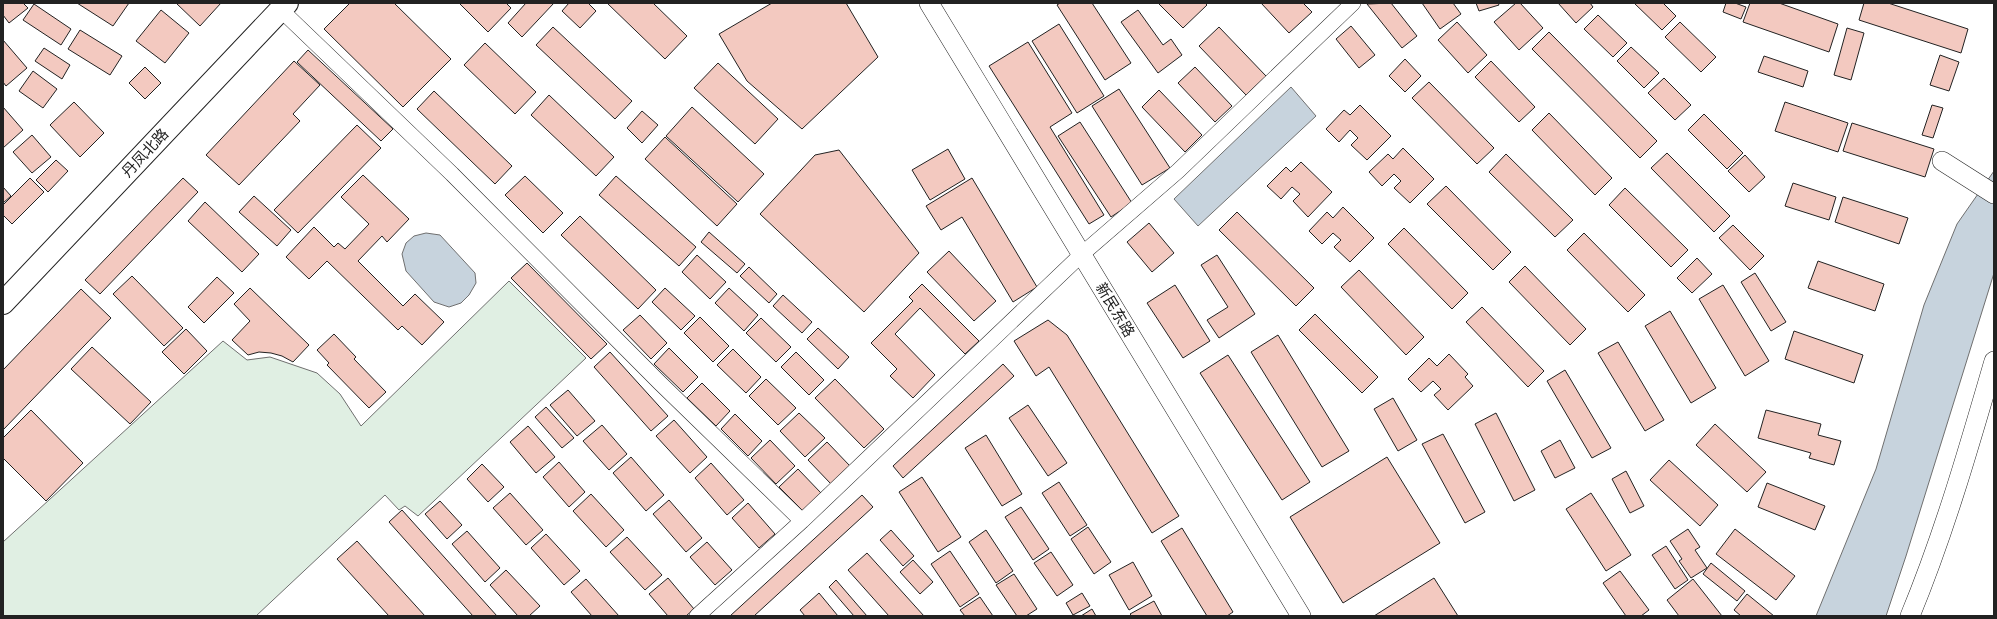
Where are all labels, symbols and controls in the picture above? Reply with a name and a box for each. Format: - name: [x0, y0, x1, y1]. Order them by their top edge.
- street label: 丹凤北路: [118, 125, 173, 182]
- street label: 新民东路: [1091, 280, 1138, 341]

